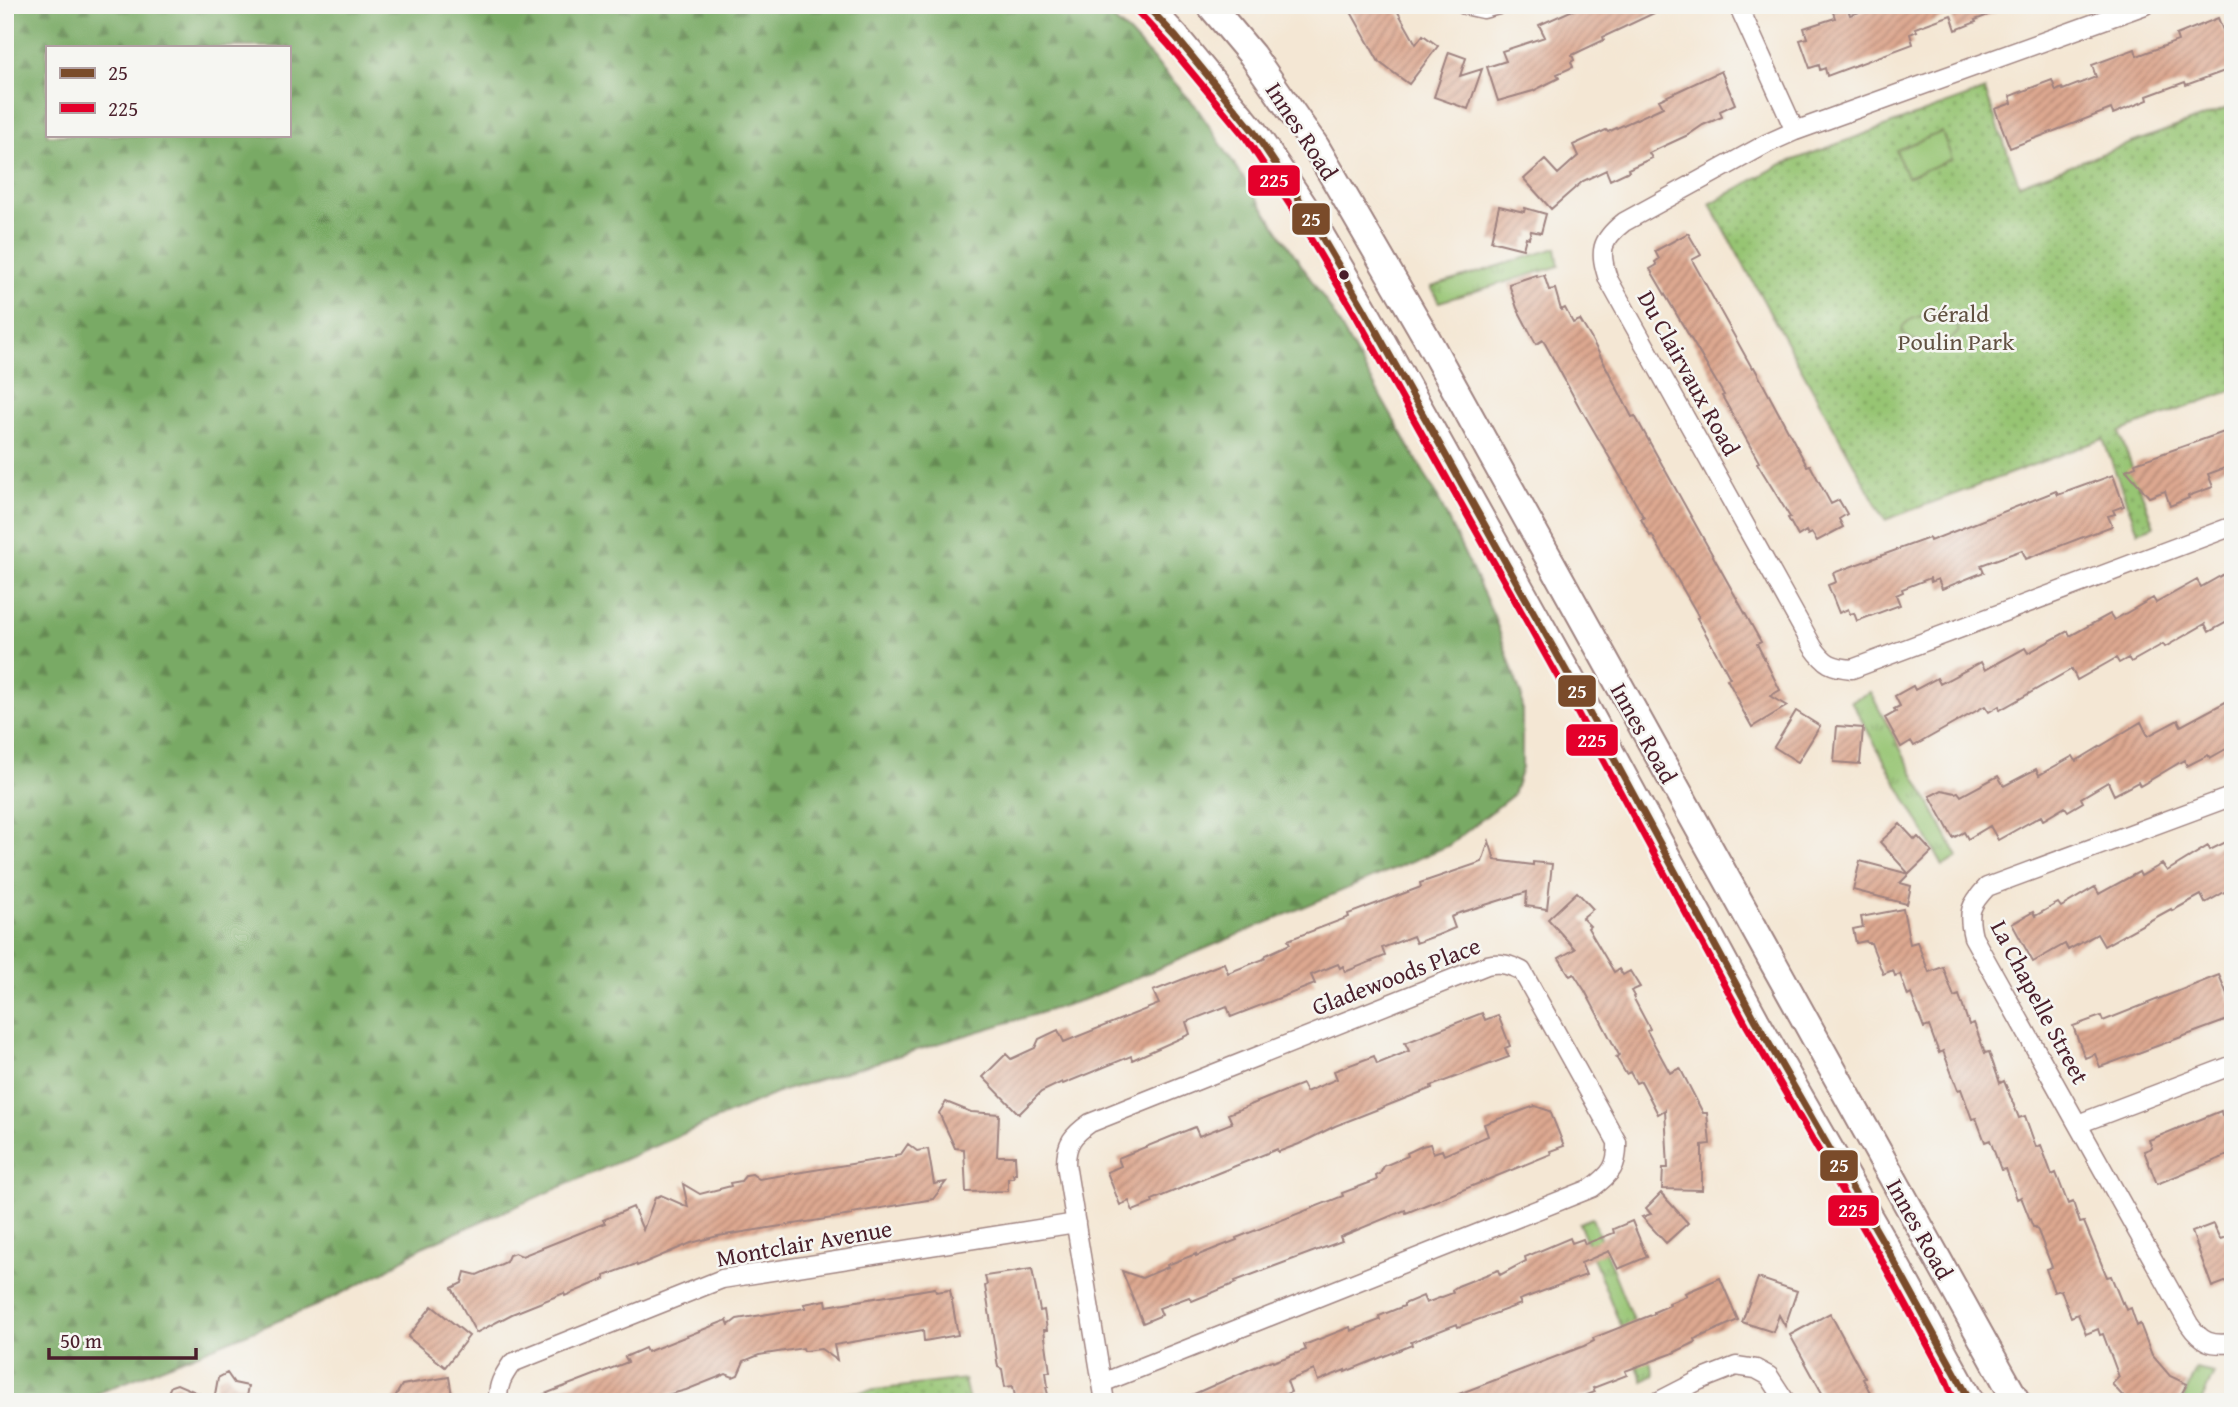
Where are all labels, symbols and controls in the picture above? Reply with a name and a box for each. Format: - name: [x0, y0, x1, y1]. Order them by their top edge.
- legend: [46, 46, 290, 136]
- text: 25: [108, 57, 128, 88]
- street label: Innes Road: [1257, 75, 1347, 187]
- text: 225: [108, 93, 138, 124]
- line badge: 225: [1247, 164, 1301, 197]
- text: 225: [1259, 166, 1289, 194]
- line badge: 25: [1291, 202, 1331, 236]
- text: 25: [1301, 205, 1321, 233]
- unlabelled marker: [1337, 268, 1351, 282]
- street label: Du Clairvaux Road: [1629, 284, 1749, 462]
- park label: Gérald Poulin Park: [1898, 296, 2015, 359]
- line badge: 25: [1557, 674, 1597, 708]
- street label: Innes Road: [1602, 676, 1686, 790]
- text: 25: [1567, 677, 1587, 705]
- line badge: 225: [1565, 723, 1619, 757]
- text: 225: [1577, 726, 1607, 754]
- street label: La Chapelle Street: [1982, 914, 2098, 1091]
- street label: Gladewoods Place: [1307, 928, 1485, 1024]
- line badge: 25: [1819, 1149, 1859, 1182]
- text: 25: [1829, 1151, 1849, 1179]
- street label: Innes Road: [1878, 1172, 1962, 1286]
- line badge: 225: [1827, 1194, 1880, 1227]
- text: 225: [1838, 1196, 1868, 1224]
- street label: Montclair Avenue: [713, 1210, 895, 1276]
- scale bar: [49, 1316, 196, 1360]
- text: 50 m: [60, 1325, 102, 1356]

